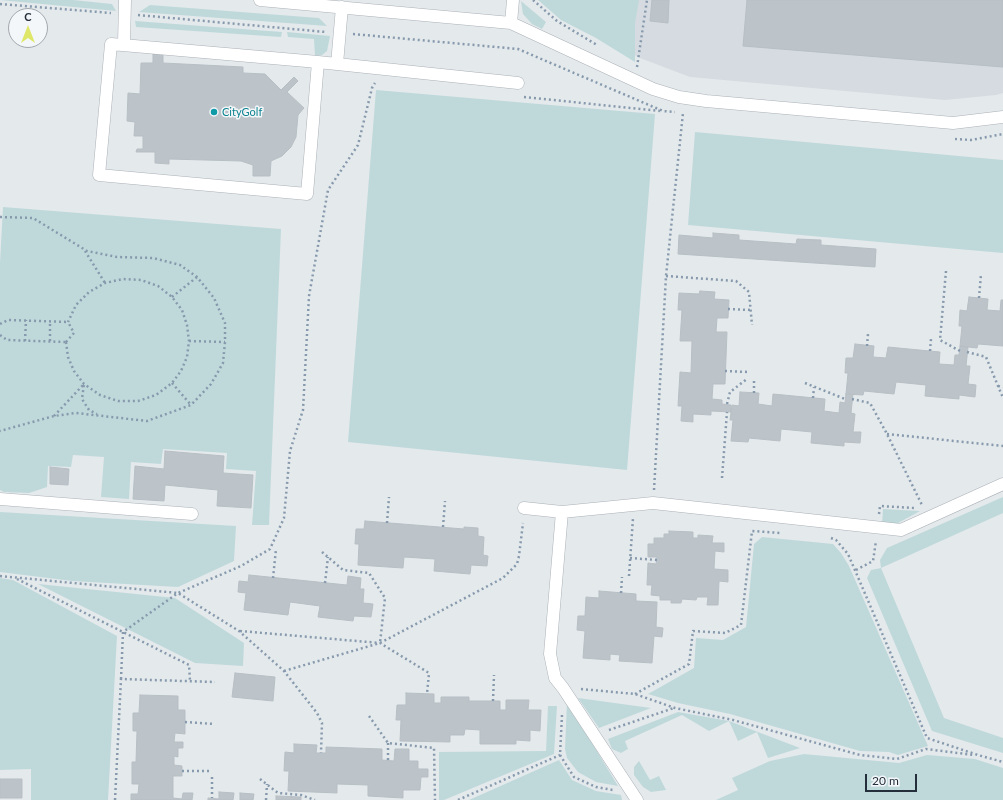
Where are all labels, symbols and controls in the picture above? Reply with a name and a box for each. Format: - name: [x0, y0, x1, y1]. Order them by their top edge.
- north arrow: [8, 8, 48, 48]
- text: С: [24, 10, 32, 23]
- place label: CityGolf: [222, 105, 262, 119]
- marker: CityGolf: [209, 107, 219, 117]
- scale bar: [867, 766, 919, 792]
- text: 20 m: [872, 773, 899, 788]

